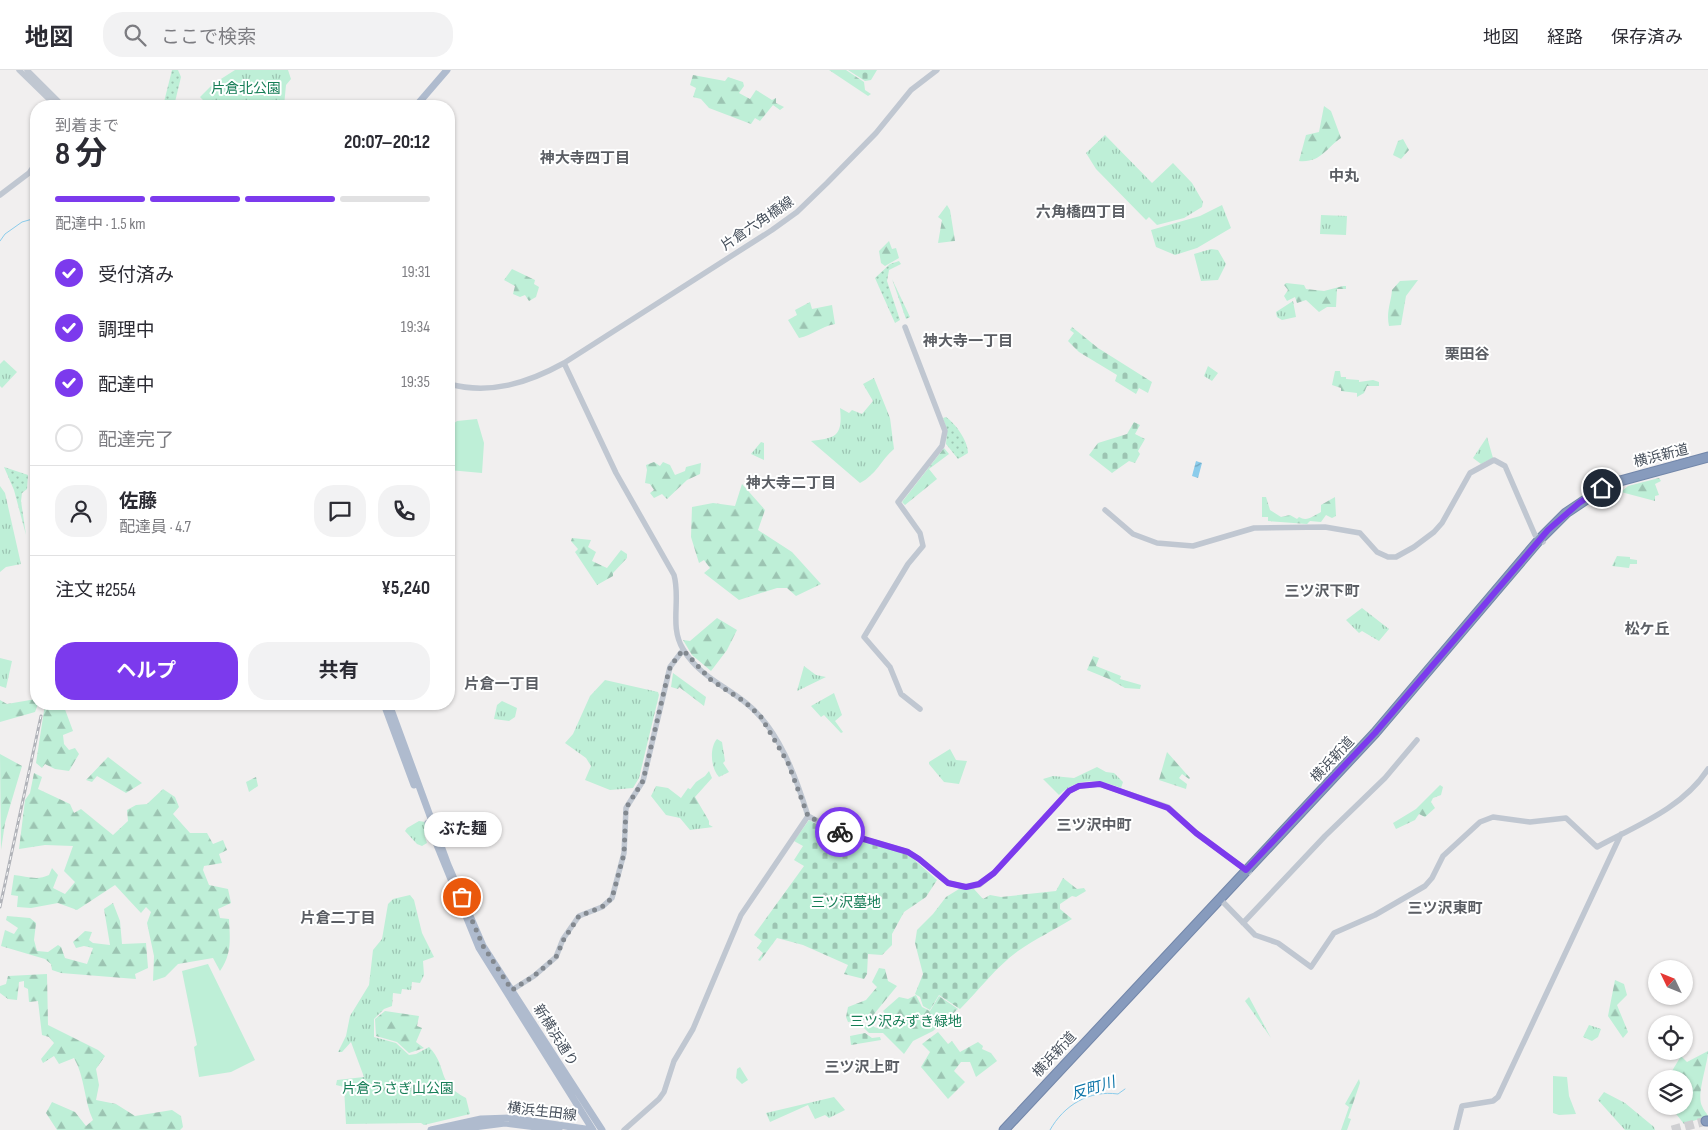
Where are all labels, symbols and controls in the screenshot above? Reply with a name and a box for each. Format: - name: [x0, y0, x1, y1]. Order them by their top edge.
- search box: [103, 12, 453, 57]
- icon: search: [121, 21, 149, 49]
- text: 地図: [25, 23, 73, 52]
- text: ここで検索: [161, 26, 256, 49]
- text: 地図: [1483, 27, 1519, 48]
- text: 経路: [1547, 27, 1583, 48]
- text: 保存済み: [1611, 27, 1683, 48]
- park label: 片倉北公園: [211, 80, 281, 97]
- text: 到着まで: [55, 117, 119, 136]
- text: 20:07–20:12: [344, 131, 430, 154]
- text: 8 分: [55, 135, 107, 174]
- district label: 神大寺四丁目: [539, 149, 630, 168]
- district label: 中丸: [1329, 167, 1359, 186]
- street label: 片倉六角橋線: [718, 193, 797, 254]
- district label: 六角橋四丁目: [1036, 203, 1126, 222]
- text: 配達中 · 1.5 km: [55, 215, 146, 234]
- icon: check: [55, 259, 83, 287]
- text: 19:31: [402, 263, 430, 282]
- text: 受付済み: [98, 264, 174, 287]
- icon: check: [55, 314, 83, 342]
- text: 19:34: [401, 318, 430, 337]
- text: 調理中: [98, 319, 155, 342]
- district label: 神大寺一丁目: [922, 332, 1013, 351]
- district label: 栗田谷: [1444, 345, 1490, 364]
- icon: check: [55, 369, 83, 397]
- text: 19:35: [401, 373, 430, 392]
- text: 配達中: [98, 374, 155, 397]
- text: 配達完了: [98, 429, 174, 452]
- street label: 横浜新道: [1632, 440, 1690, 471]
- pin: [1581, 467, 1623, 509]
- district label: 神大寺二丁目: [745, 474, 836, 493]
- icon: home: [1588, 474, 1616, 502]
- button: person: [55, 485, 107, 537]
- button: chat: [314, 485, 366, 537]
- button: phone: [378, 485, 430, 537]
- text: 佐藤: [119, 490, 157, 513]
- text: 配達員 · 4.7: [119, 518, 191, 537]
- text: ¥5,240: [381, 577, 430, 600]
- text: 注文 #2554: [55, 579, 136, 602]
- district label: 三ツ沢下町: [1284, 582, 1360, 601]
- district label: 松ケ丘: [1624, 620, 1670, 639]
- button: ヘルプ: [55, 642, 238, 700]
- button: 共有: [248, 642, 430, 700]
- district label: 片倉一丁目: [464, 675, 540, 694]
- street label: 横浜新道: [1307, 733, 1358, 786]
- courier: [815, 807, 865, 857]
- callout: ぶた麺: [423, 812, 501, 847]
- district label: 三ツ沢中町: [1056, 816, 1132, 835]
- icon: bike: [826, 818, 854, 846]
- text: ぶた麺: [439, 820, 487, 839]
- pin: [441, 876, 483, 918]
- icon: bag: [448, 883, 476, 911]
- park label: 三ツ沢墓地: [811, 894, 881, 911]
- district label: 三ツ沢東町: [1407, 899, 1483, 918]
- district label: 片倉二丁目: [300, 909, 376, 928]
- north arrow: [1648, 960, 1692, 1005]
- map controls: [1648, 960, 1693, 1115]
- street label: 新横浜通り: [530, 1001, 581, 1069]
- park label: 三ツ沢みずき緑地: [850, 1013, 962, 1030]
- button: locate: [1648, 1015, 1693, 1060]
- street label: 横浜新道: [1029, 1028, 1080, 1081]
- district label: 三ツ沢上町: [824, 1058, 900, 1077]
- button: layers: [1648, 1070, 1693, 1115]
- water label: 反町川: [1069, 1072, 1119, 1104]
- park label: 片倉うさぎ山公園: [342, 1080, 454, 1097]
- street label: 横浜生田線: [506, 1099, 578, 1124]

